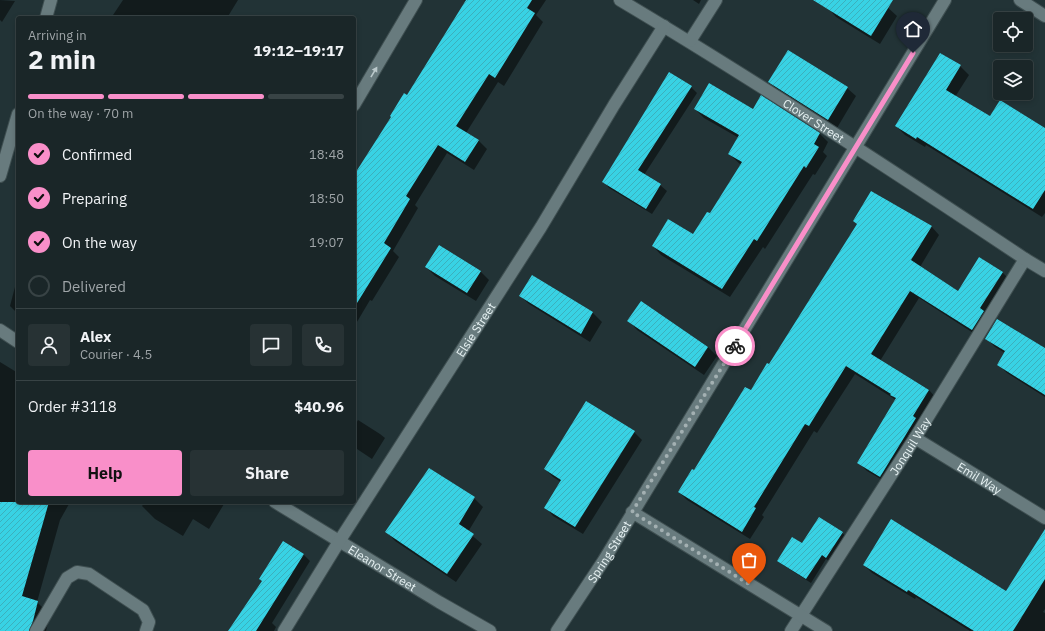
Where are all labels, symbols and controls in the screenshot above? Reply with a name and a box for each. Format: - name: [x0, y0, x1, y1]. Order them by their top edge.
- pin: [896, 12, 930, 53]
- map controls: [993, 12, 1033, 100]
- button: locate: [993, 12, 1033, 52]
- icon: home: [902, 18, 924, 40]
- text: Arriving in: [28, 27, 87, 44]
- text: 19:12–19:17: [253, 41, 344, 60]
- text: 2 min: [28, 42, 96, 76]
- button: layers: [993, 60, 1033, 100]
- one-way arrow: [370, 66, 377, 77]
- street label: Clover Street: [780, 95, 847, 145]
- text: On the way · 70 m: [28, 105, 133, 122]
- icon: check: [28, 143, 50, 165]
- text: Confirmed: [62, 145, 132, 164]
- text: 18:48: [309, 146, 344, 163]
- icon: check: [28, 187, 50, 209]
- text: Preparing: [62, 189, 127, 208]
- text: 18:50: [309, 190, 344, 207]
- icon: check: [28, 231, 50, 253]
- text: On the way: [62, 233, 137, 252]
- text: 19:07: [309, 234, 344, 251]
- text: Delivered: [62, 277, 126, 296]
- street label: Elsie Street: [452, 300, 498, 359]
- button: person: [28, 324, 70, 366]
- button: chat: [250, 324, 292, 366]
- button: phone: [302, 324, 344, 366]
- courier: [715, 326, 755, 366]
- text: Alex: [80, 327, 111, 346]
- icon: bike: [724, 335, 746, 357]
- text: Courier · 4.5: [80, 346, 152, 363]
- text: Order #3118: [28, 397, 117, 416]
- text: $40.96: [294, 397, 344, 416]
- street label: Jonquil Way: [886, 414, 934, 478]
- button: Help: [28, 450, 182, 496]
- button: Share: [190, 450, 344, 496]
- street label: Emil Way: [955, 458, 1005, 497]
- street label: Spring Street: [584, 518, 634, 585]
- street label: Eleanor Street: [346, 541, 419, 594]
- pin: [732, 543, 766, 584]
- icon: bag: [738, 549, 760, 571]

